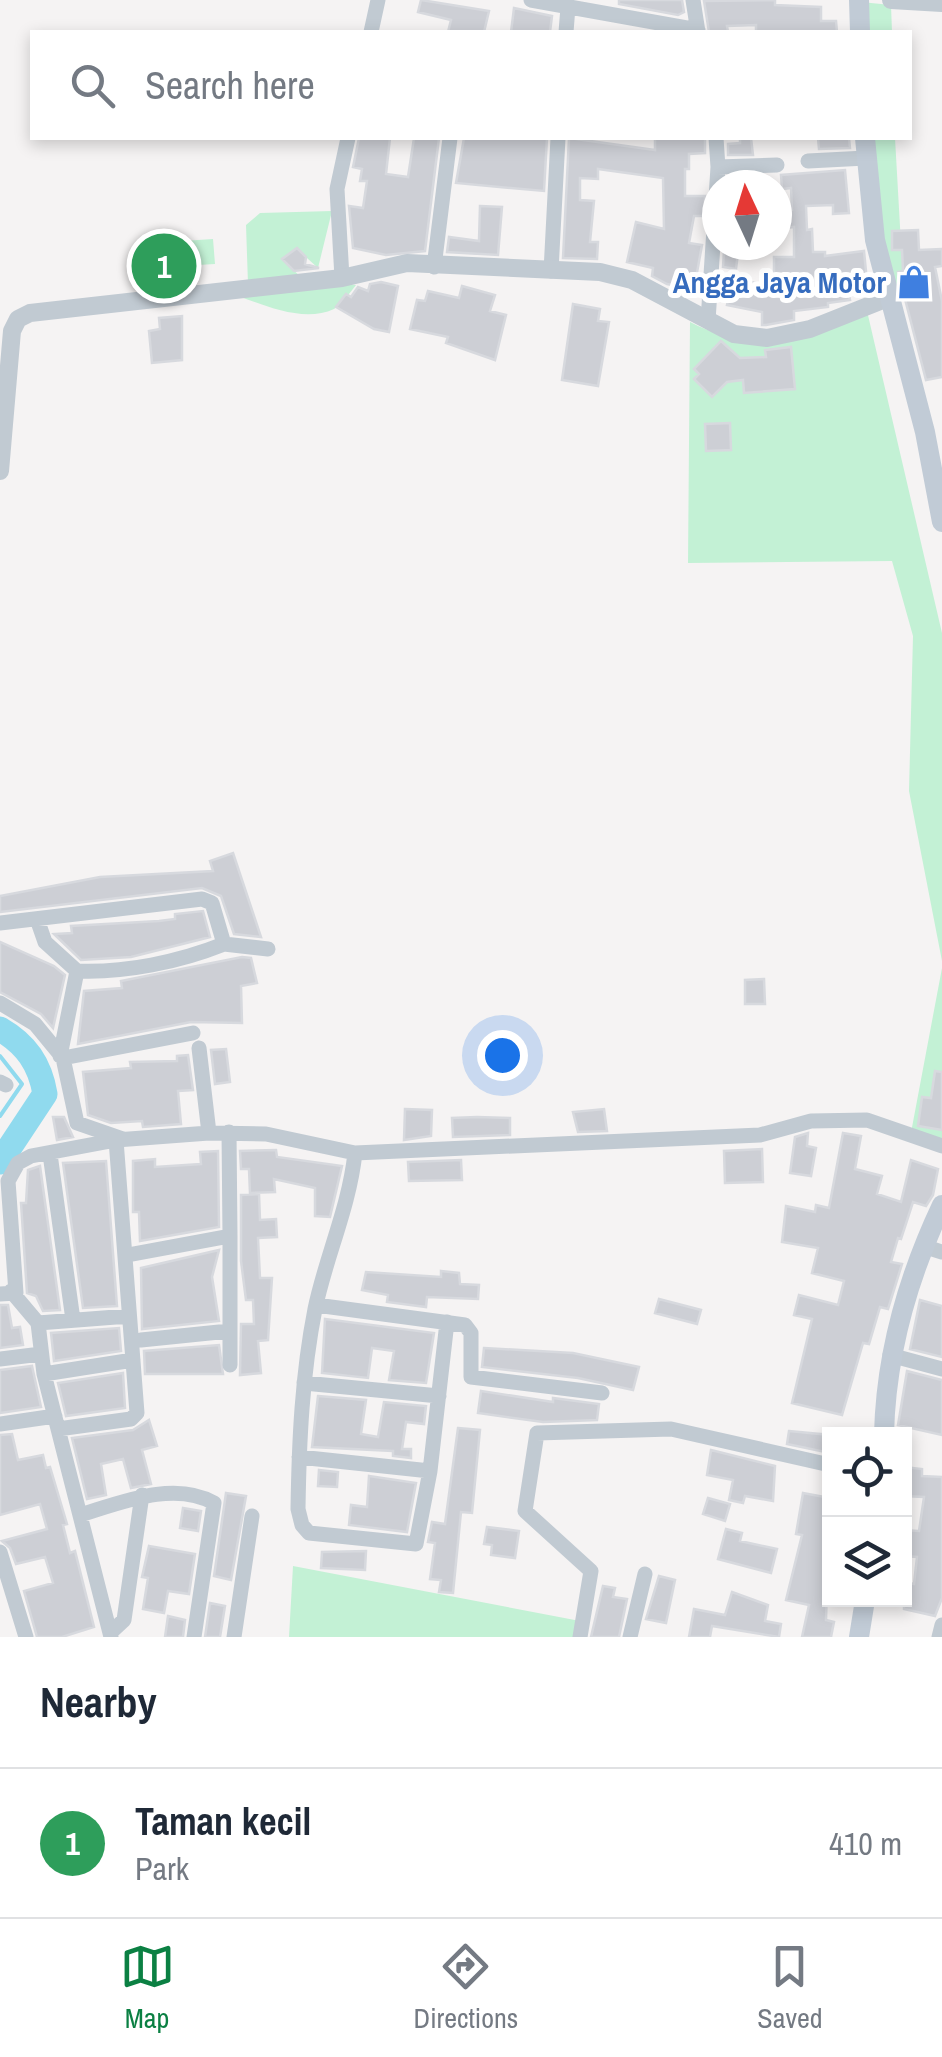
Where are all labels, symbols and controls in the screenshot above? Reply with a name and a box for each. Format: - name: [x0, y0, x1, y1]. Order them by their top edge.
- search box: [30, 30, 912, 140]
- icon: search: [65, 58, 120, 113]
- text: Search here: [145, 60, 315, 111]
- north arrow: [702, 170, 792, 260]
- pin: 1: [132, 228, 196, 304]
- place label: Angga Jaya Motor: [673, 262, 886, 302]
- shop icon: Angga Jaya Motor: [895, 263, 933, 301]
- your location: [477, 1030, 528, 1081]
- map controls: [822, 1427, 912, 1607]
- button: locate: [822, 1427, 912, 1517]
- button: layers: [822, 1517, 912, 1607]
- text: Nearby: [40, 1674, 157, 1730]
- text: Taman kecil: [135, 1796, 311, 1847]
- text: 1: [65, 1822, 80, 1865]
- text: 410 m: [829, 1822, 902, 1865]
- text: Park: [135, 1847, 189, 1890]
- tab: Map: [120, 1939, 175, 2037]
- tab: Directions: [414, 1939, 518, 2037]
- tab: Saved: [757, 1939, 822, 2037]

